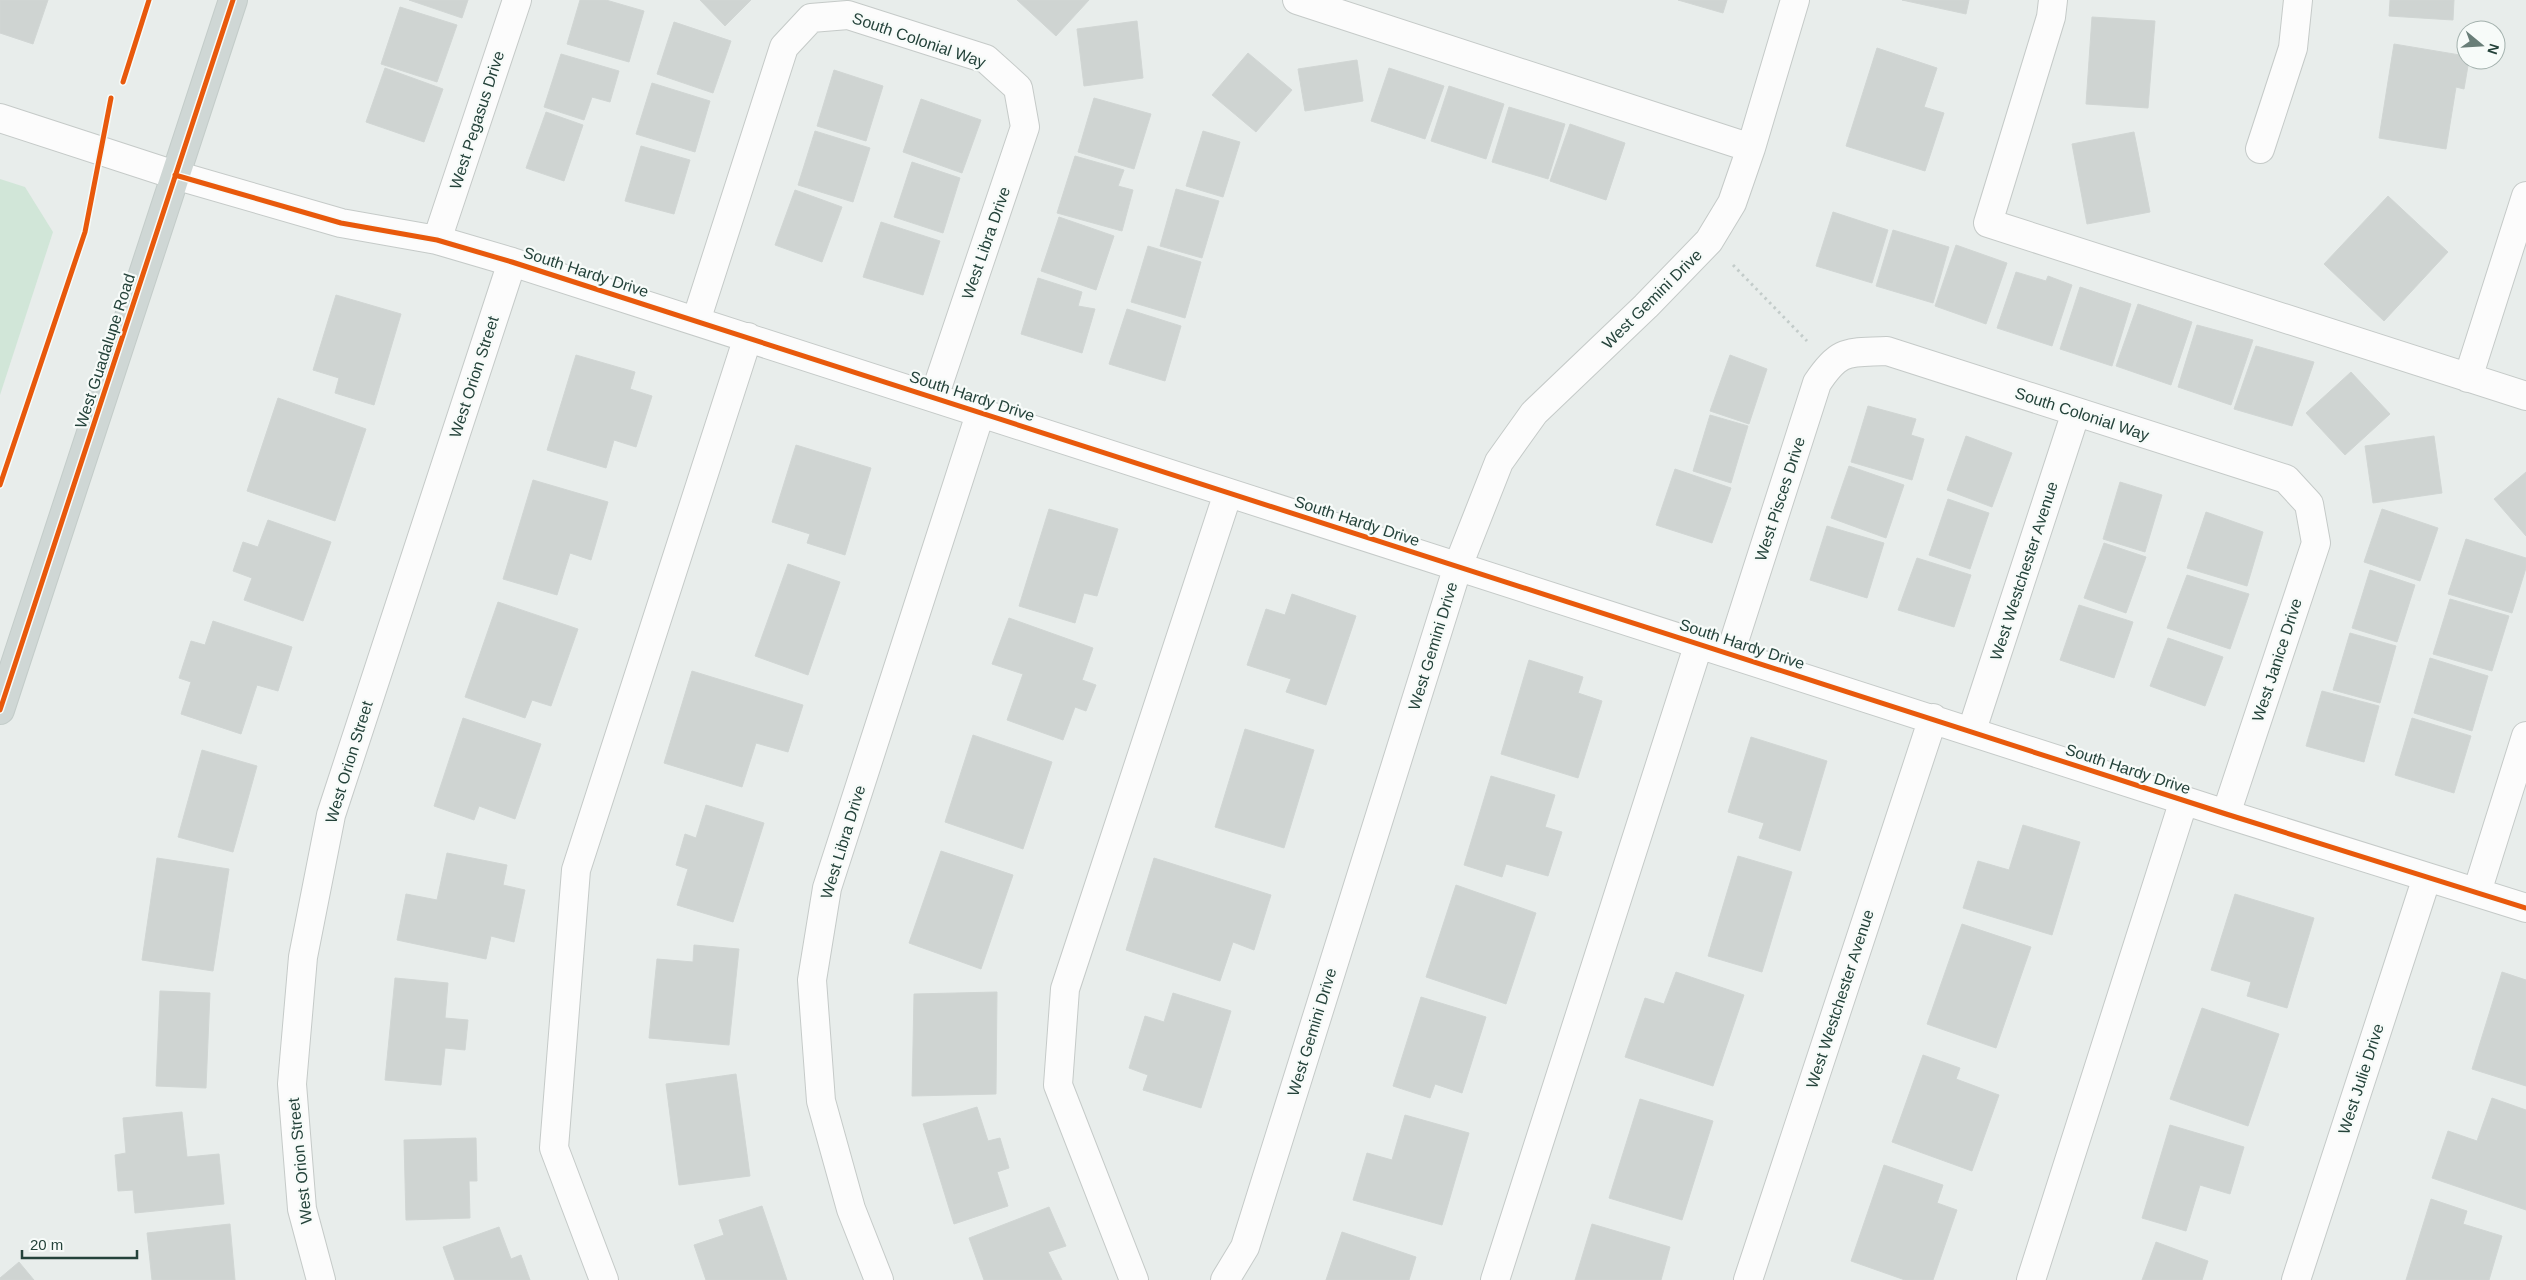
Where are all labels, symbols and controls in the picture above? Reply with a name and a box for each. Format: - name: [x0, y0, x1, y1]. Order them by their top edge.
- street label: South Colonial Way: [850, 9, 988, 71]
- north arrow: [2456, 20, 2506, 70]
- text: N: [2484, 42, 2503, 56]
- street label: West Pegasus Drive: [447, 48, 507, 191]
- street label: West Libra Drive: [959, 184, 1013, 302]
- street label: South Hardy Drive: [521, 244, 651, 300]
- street label: West Gemini Drive: [1599, 246, 1705, 352]
- street label: West Guadalupe Road: [72, 272, 138, 430]
- street label: West Orion Street: [446, 314, 502, 440]
- street label: South Hardy Drive: [907, 368, 1037, 424]
- street label: South Colonial Way: [2013, 384, 2151, 444]
- street label: West Pisces Drive: [1752, 435, 1808, 563]
- street label: West Westchester Avenue: [1987, 479, 2061, 662]
- street label: South Hardy Drive: [1292, 493, 1422, 549]
- street label: West Gemini Drive: [1405, 580, 1461, 712]
- street label: West Janice Drive: [2249, 596, 2305, 724]
- street label: South Hardy Drive: [1677, 616, 1807, 672]
- street label: West Orion Street: [322, 698, 376, 825]
- street label: South Hardy Drive: [2063, 741, 2193, 797]
- street label: West Libra Drive: [818, 783, 868, 901]
- street label: West Westchester Avenue: [1803, 907, 1877, 1090]
- street label: West Gemini Drive: [1284, 966, 1340, 1098]
- street label: West Julie Drive: [2335, 1021, 2387, 1136]
- street label: West Orion Street: [285, 1096, 315, 1225]
- scale bar: [22, 1228, 138, 1260]
- text: 20 m: [30, 1236, 63, 1253]

